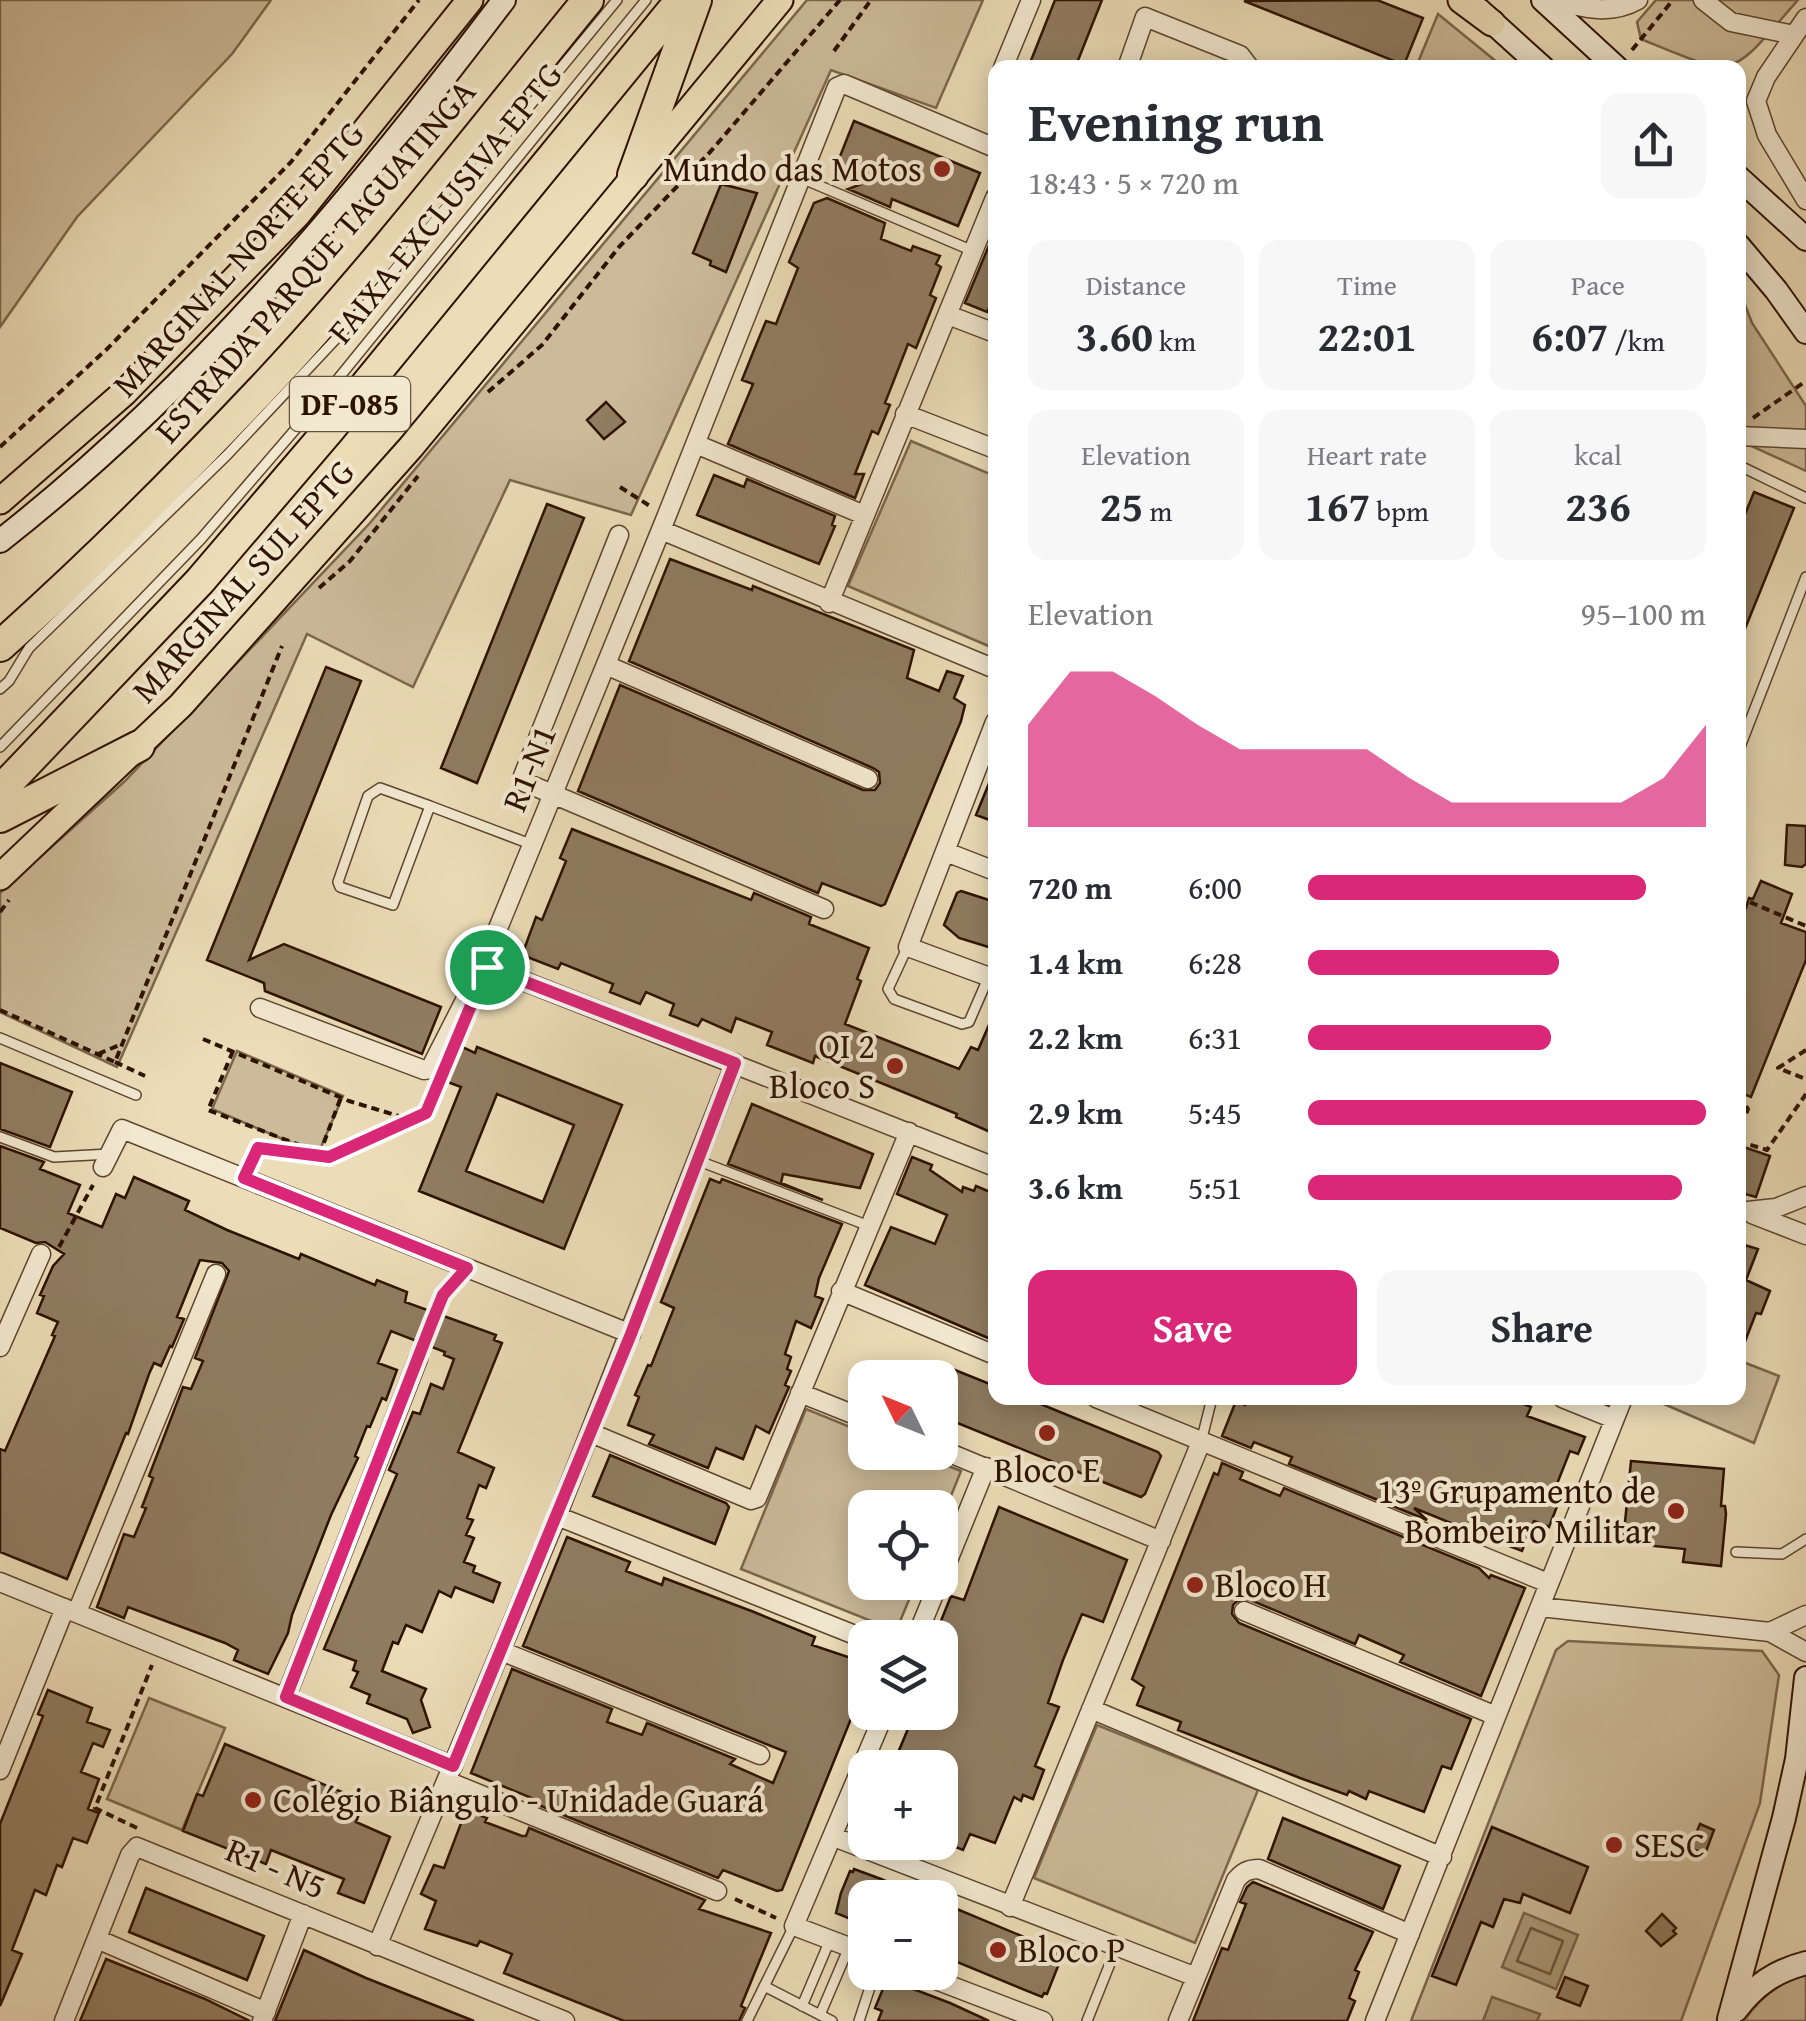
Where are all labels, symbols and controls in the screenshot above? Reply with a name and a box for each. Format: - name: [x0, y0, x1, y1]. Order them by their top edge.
- street label: FAIXA EXCLUSIVA EPTG: [315, 51, 574, 354]
- street label: ESTRADA PARQUE TAGUATINGA: [142, 67, 487, 454]
- text: Evening run: [1028, 81, 1324, 161]
- button: share: [1601, 93, 1706, 198]
- street label: MARGINAL NORTE EPTG: [100, 109, 376, 408]
- place label: Mundo das Motos: [663, 143, 922, 194]
- marker: Mundo das Motos: [931, 158, 953, 180]
- text: 18:43 · 5 × 720 m: [1028, 159, 1239, 206]
- text: Distance: [1086, 264, 1186, 305]
- text: Time: [1337, 264, 1397, 305]
- text: Pace: [1571, 264, 1625, 305]
- text: 3.60: [1076, 305, 1153, 366]
- text: 22:01: [1318, 305, 1416, 366]
- text: 6:07: [1531, 305, 1608, 366]
- text: km: [1153, 320, 1196, 361]
- text: /km: [1608, 320, 1665, 361]
- road number: DF-085: [290, 377, 410, 431]
- text: Elevation: [1081, 434, 1191, 475]
- text: Heart rate: [1307, 434, 1427, 475]
- text: kcal: [1574, 434, 1622, 475]
- street label: MARGINAL SUL EPTG: [119, 448, 366, 714]
- text: 25: [1100, 475, 1143, 536]
- text: 167: [1305, 475, 1370, 536]
- text: 236: [1565, 475, 1631, 536]
- text: m: [1143, 490, 1172, 531]
- text: bpm: [1370, 490, 1429, 531]
- text: Elevation: [1028, 590, 1153, 637]
- text: 95–100 m: [1581, 590, 1706, 637]
- street label: R1-N1: [488, 717, 569, 819]
- text: 720 m: [1028, 864, 1112, 911]
- text: 6:00: [1188, 864, 1242, 911]
- pin: [445, 925, 530, 1010]
- text: 1.4 km: [1028, 939, 1123, 986]
- text: 6:28: [1188, 939, 1242, 986]
- icon: arrive: [460, 940, 515, 995]
- text: 2.2 km: [1028, 1014, 1123, 1061]
- text: 6:31: [1188, 1014, 1242, 1061]
- place label: QI 2 Bloco S: [769, 1020, 875, 1111]
- marker: QI 2 Bloco S: [884, 1055, 906, 1077]
- text: 2.9 km: [1028, 1089, 1123, 1136]
- text: 5:45: [1188, 1089, 1242, 1136]
- text: 3.6 km: [1028, 1164, 1123, 1211]
- text: 5:51: [1188, 1164, 1242, 1211]
- button: Save: [1028, 1270, 1357, 1385]
- button: Share: [1377, 1270, 1706, 1385]
- north arrow: [848, 1360, 958, 1470]
- map controls: [848, 1360, 958, 1990]
- marker: Bloco E: [1036, 1422, 1058, 1444]
- place label: Bloco E: [994, 1444, 1100, 1495]
- place label: 13º Grupamento de Bombeiro Militar: [1378, 1465, 1656, 1556]
- button: locate: [848, 1490, 958, 1600]
- marker: 13º Grupamento de Bombeiro Militar: [1665, 1500, 1687, 1522]
- place label: Bloco H: [1215, 1559, 1327, 1610]
- marker: Bloco H: [1184, 1574, 1206, 1596]
- button: layers: [848, 1620, 958, 1730]
- button: +: [848, 1750, 958, 1860]
- place label: Colégio Biângulo - Unidade Guará: [273, 1774, 764, 1825]
- marker: Colégio Biângulo - Unidade Guará: [242, 1789, 264, 1811]
- place label: SESC: [1634, 1819, 1705, 1870]
- street label: R1 - N5: [218, 1824, 334, 1911]
- marker: SESC: [1603, 1834, 1625, 1856]
- button: −: [848, 1880, 958, 1990]
- place label: Bloco P: [1018, 1924, 1125, 1975]
- marker: Bloco P: [987, 1939, 1009, 1961]

